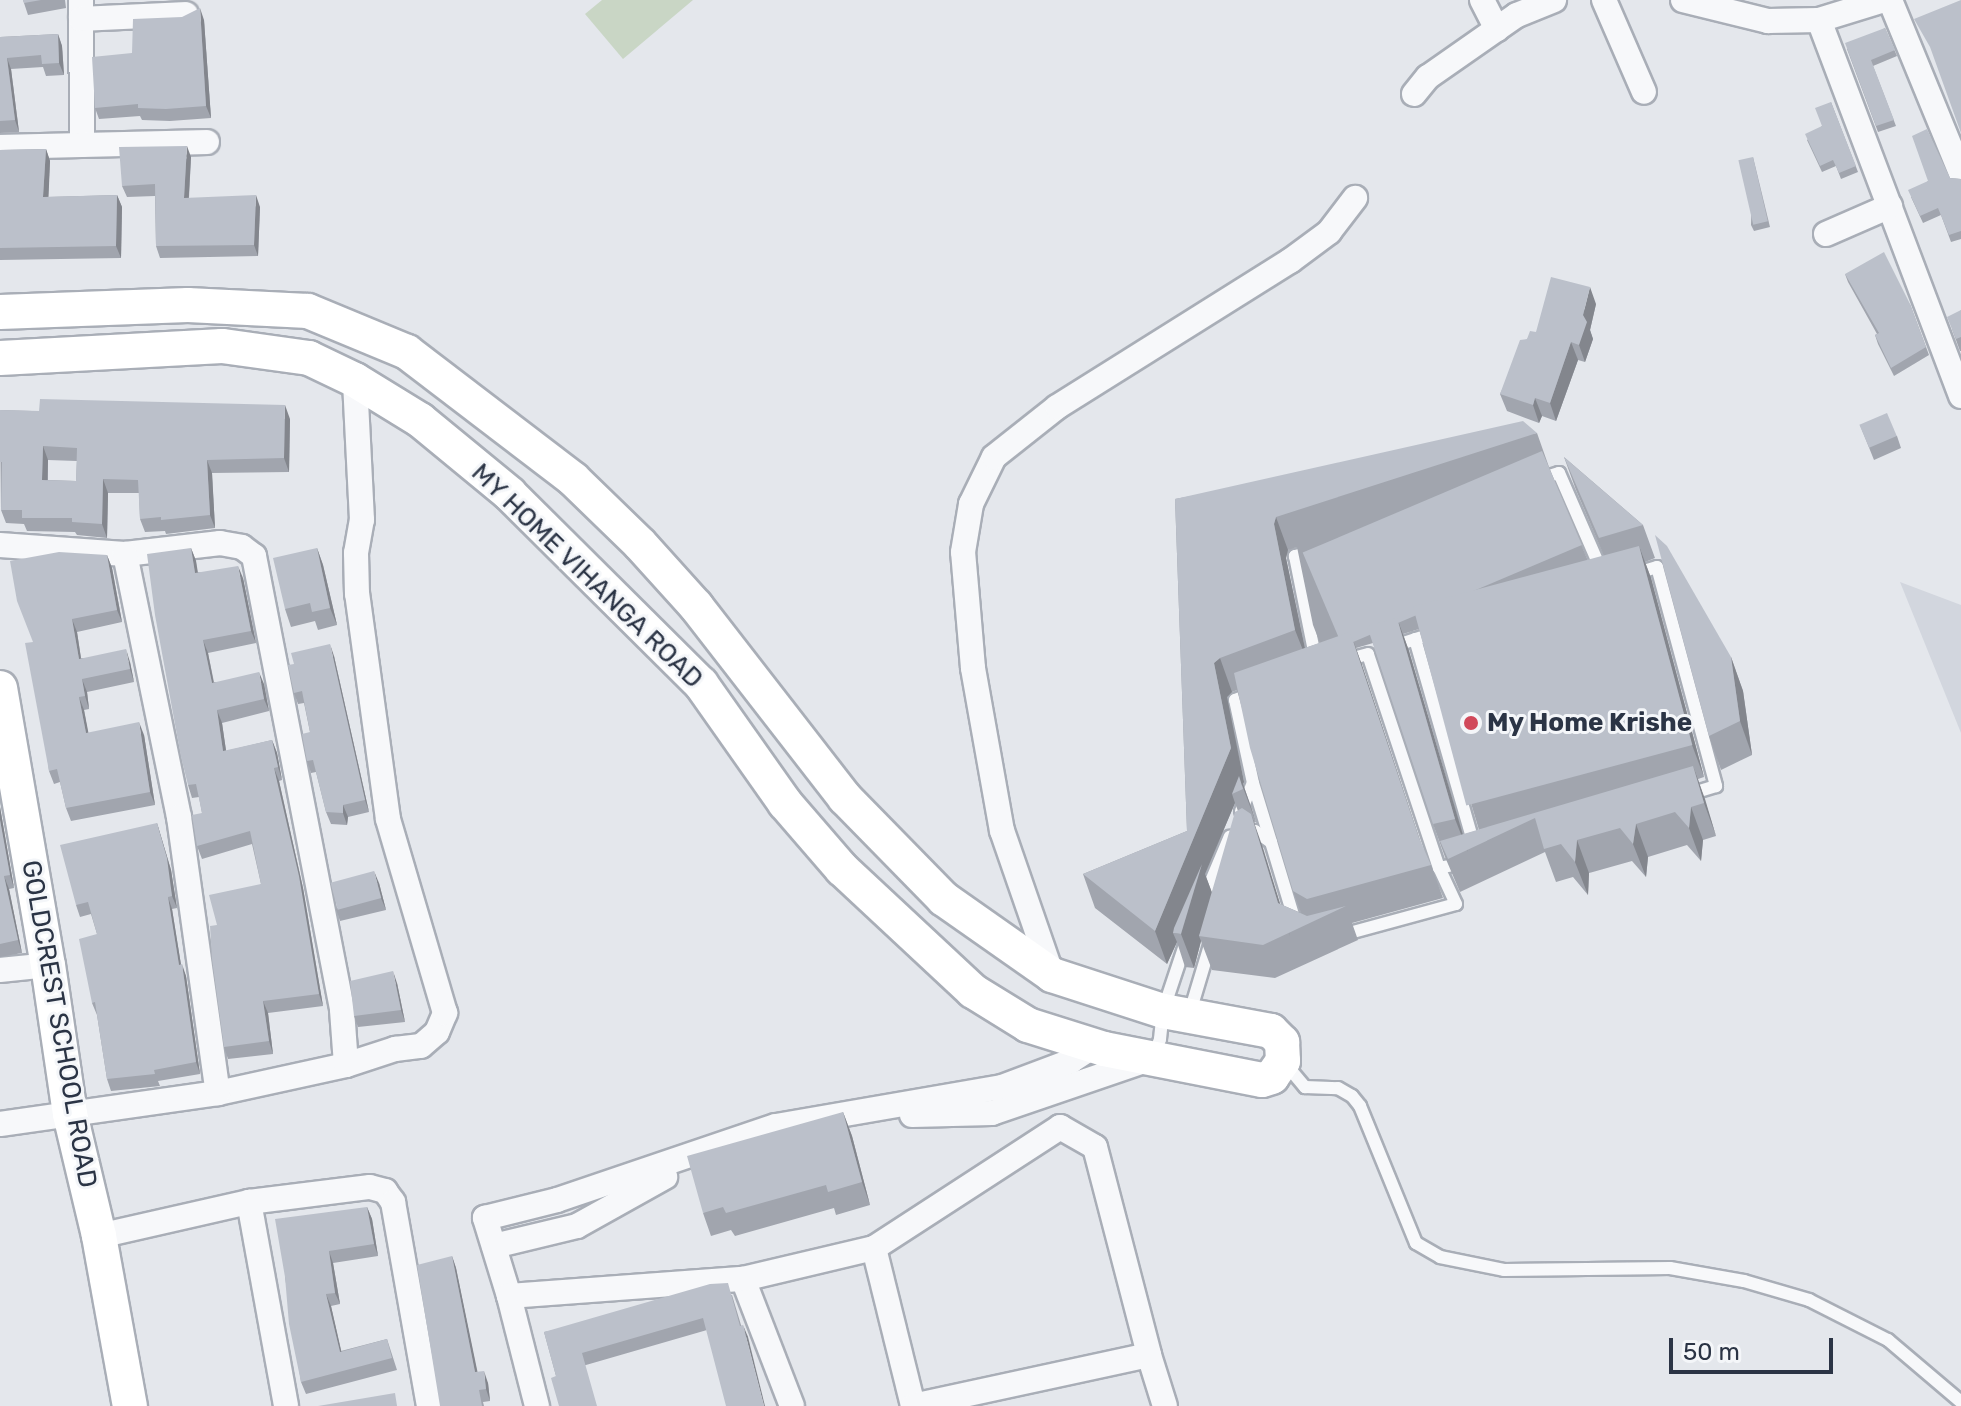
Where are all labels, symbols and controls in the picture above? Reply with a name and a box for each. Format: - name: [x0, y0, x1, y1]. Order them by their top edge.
- street label: MY HOME VIHANGA ROAD: [464, 457, 710, 695]
- place label: My Home Krishe: [1487, 707, 1693, 739]
- marker: My Home Krishe: [1462, 714, 1480, 732]
- street label: GOLDCREST SCHOOL ROAD: [15, 857, 103, 1191]
- scale bar: [1673, 1322, 1837, 1372]
- text: 50 m: [1683, 1338, 1740, 1366]

